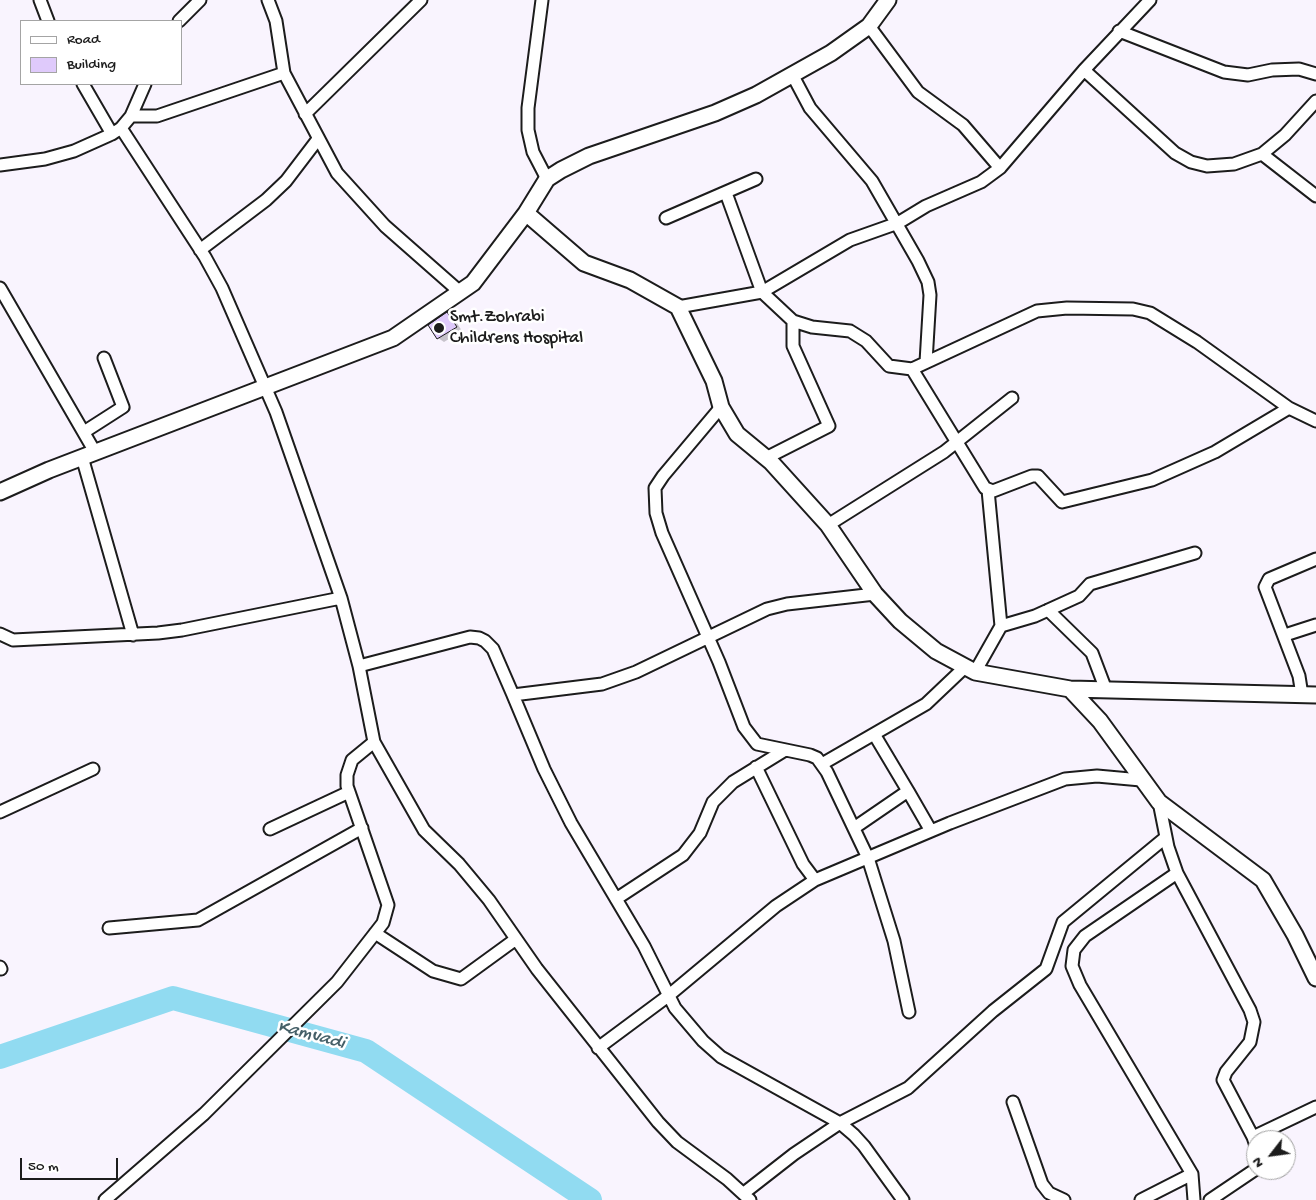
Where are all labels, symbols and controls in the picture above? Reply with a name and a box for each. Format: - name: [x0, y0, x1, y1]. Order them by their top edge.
- legend: [20, 20, 182, 85]
- text: Road: [67, 31, 100, 49]
- text: Building: [67, 56, 116, 74]
- place label: Smt.Zohrabi Childrens Hospital: [450, 307, 583, 350]
- marker: Smt.Zohrabi Childrens Hospital: [432, 321, 446, 335]
- water label: Kamvadi: [275, 1016, 347, 1056]
- north arrow: [1246, 1130, 1296, 1180]
- scale bar: [22, 1148, 120, 1180]
- text: N: [1249, 1154, 1268, 1170]
- text: 50 m: [28, 1158, 59, 1176]

